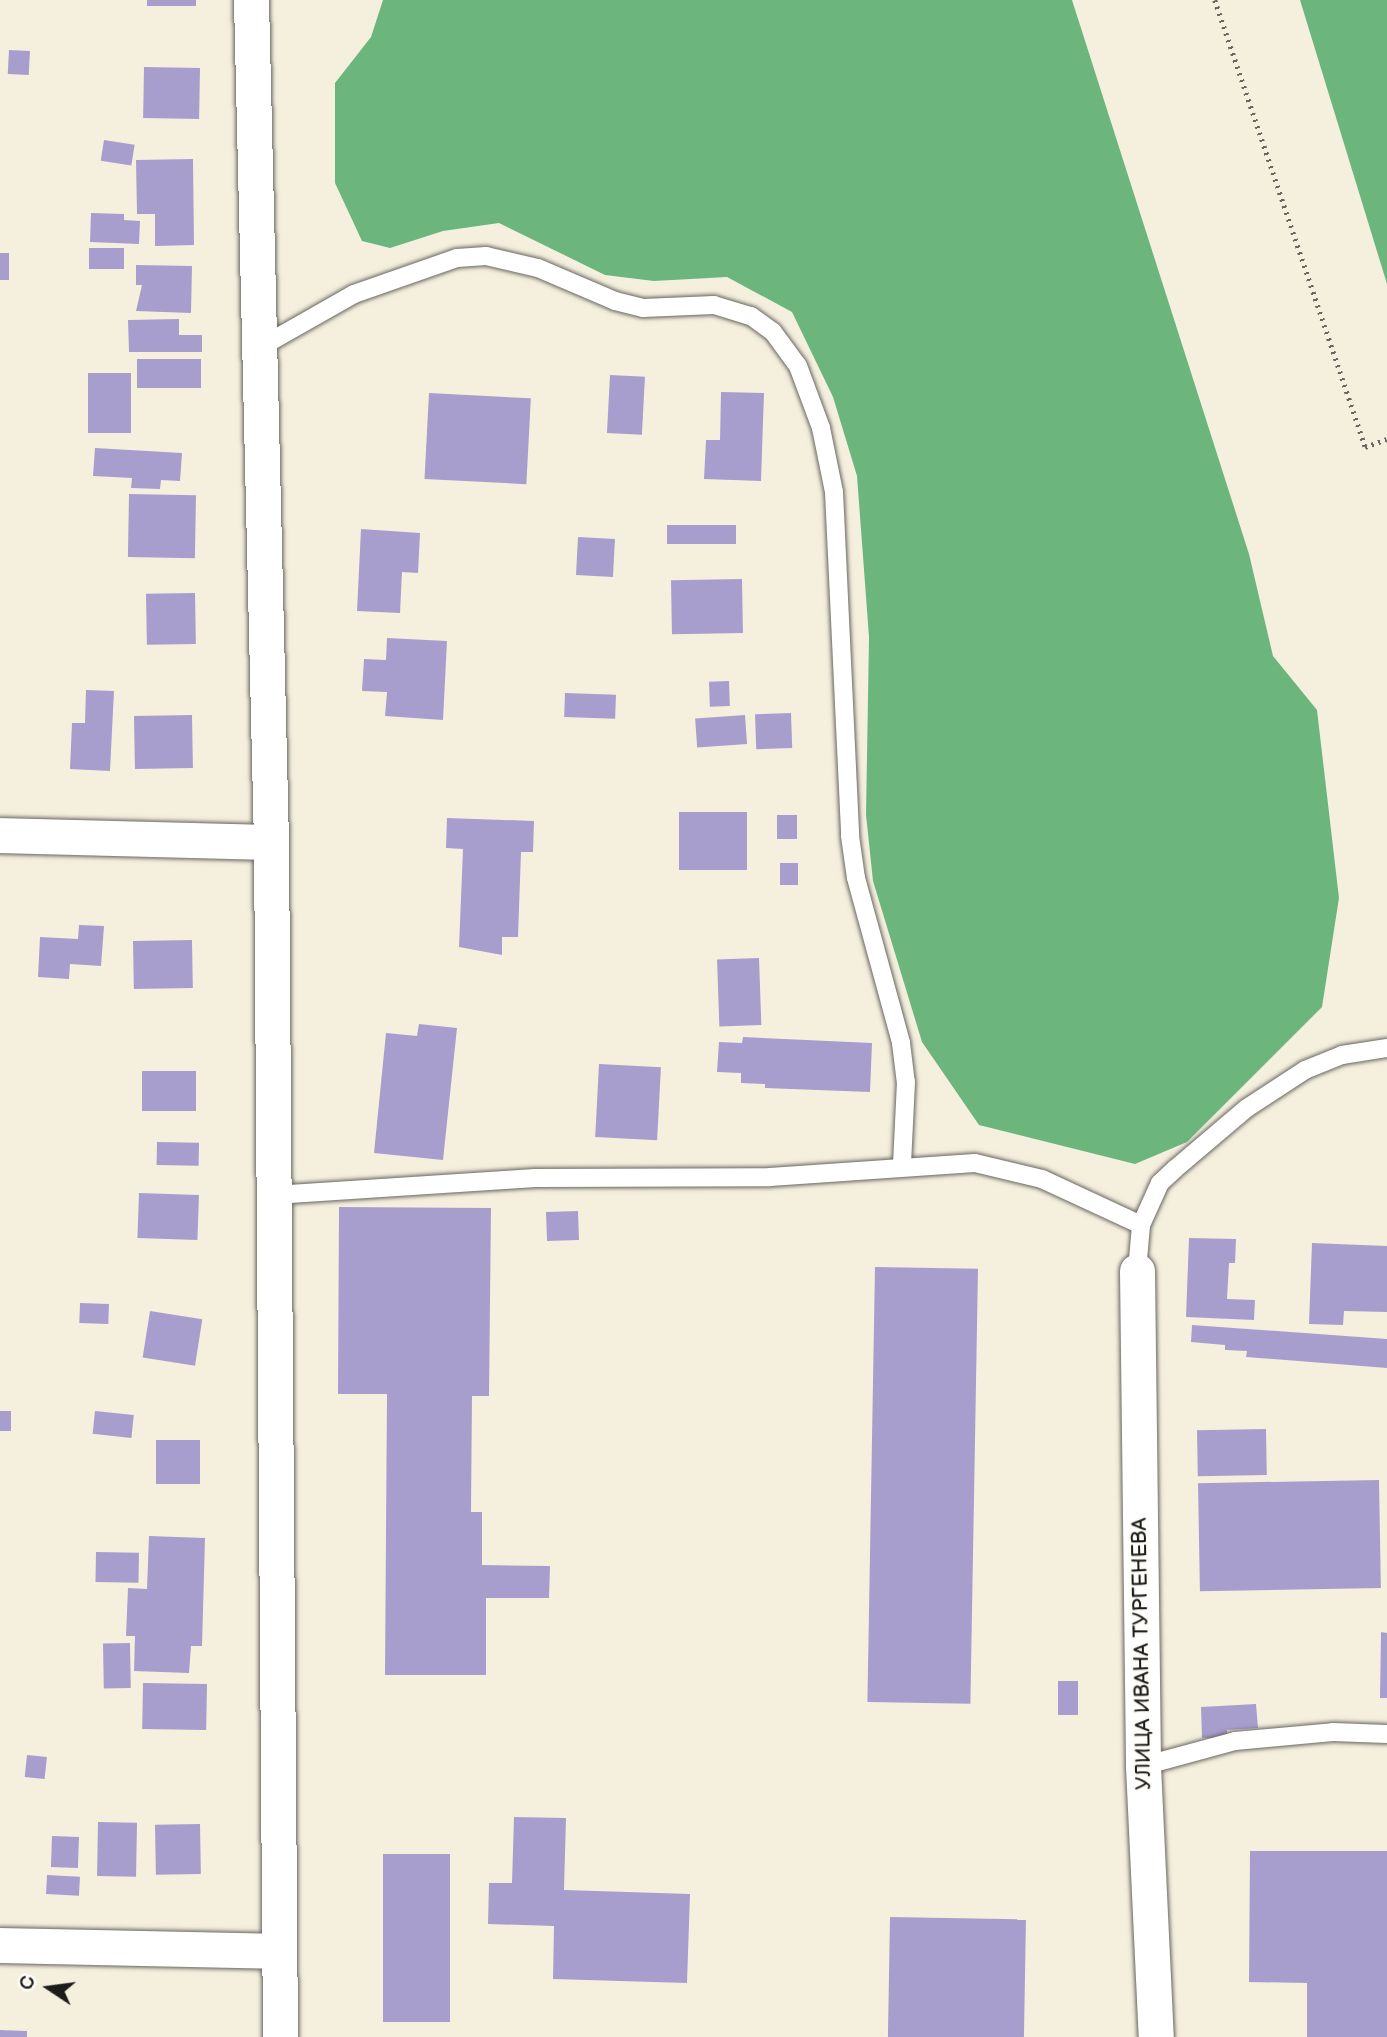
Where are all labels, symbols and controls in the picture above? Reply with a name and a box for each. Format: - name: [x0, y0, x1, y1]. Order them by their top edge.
- street label: УЛИЦА ИВАНА ТУРГЕНЕВА: [1127, 1518, 1157, 1790]
- north arrow: [14, 1953, 84, 2023]
- text: С: [15, 1974, 41, 1992]

